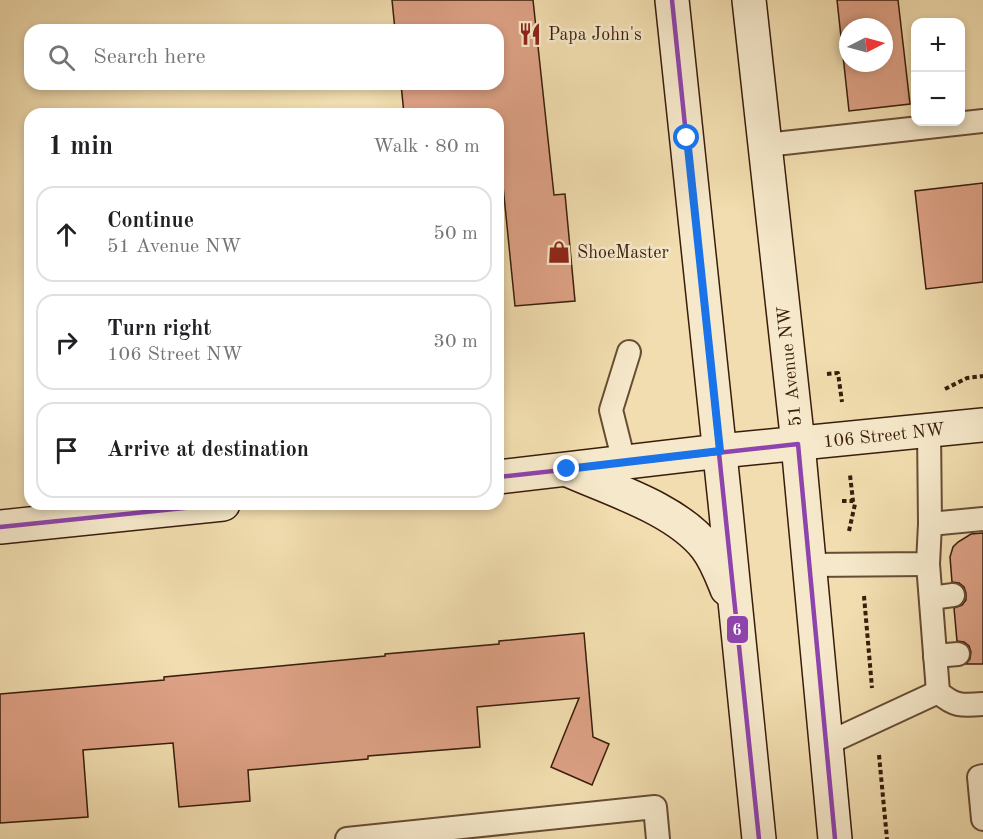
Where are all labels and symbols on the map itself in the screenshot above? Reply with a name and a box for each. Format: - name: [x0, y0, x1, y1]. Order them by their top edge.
- north arrow: [839, 18, 893, 72]
- restaurant icon: Papa John's: [517, 21, 543, 47]
- place label: Papa John's: [548, 26, 642, 44]
- route start: [673, 124, 699, 150]
- shop icon: ShoeMaster: [546, 239, 572, 265]
- place label: ShoeMaster: [577, 244, 670, 262]
- street label: 51 Avenue NW: [775, 305, 805, 427]
- street label: 106 Street NW: [822, 421, 946, 451]
- route end: [553, 455, 579, 481]
- line badge: 6: [726, 615, 749, 644]
- text: 6: [732, 623, 742, 639]

